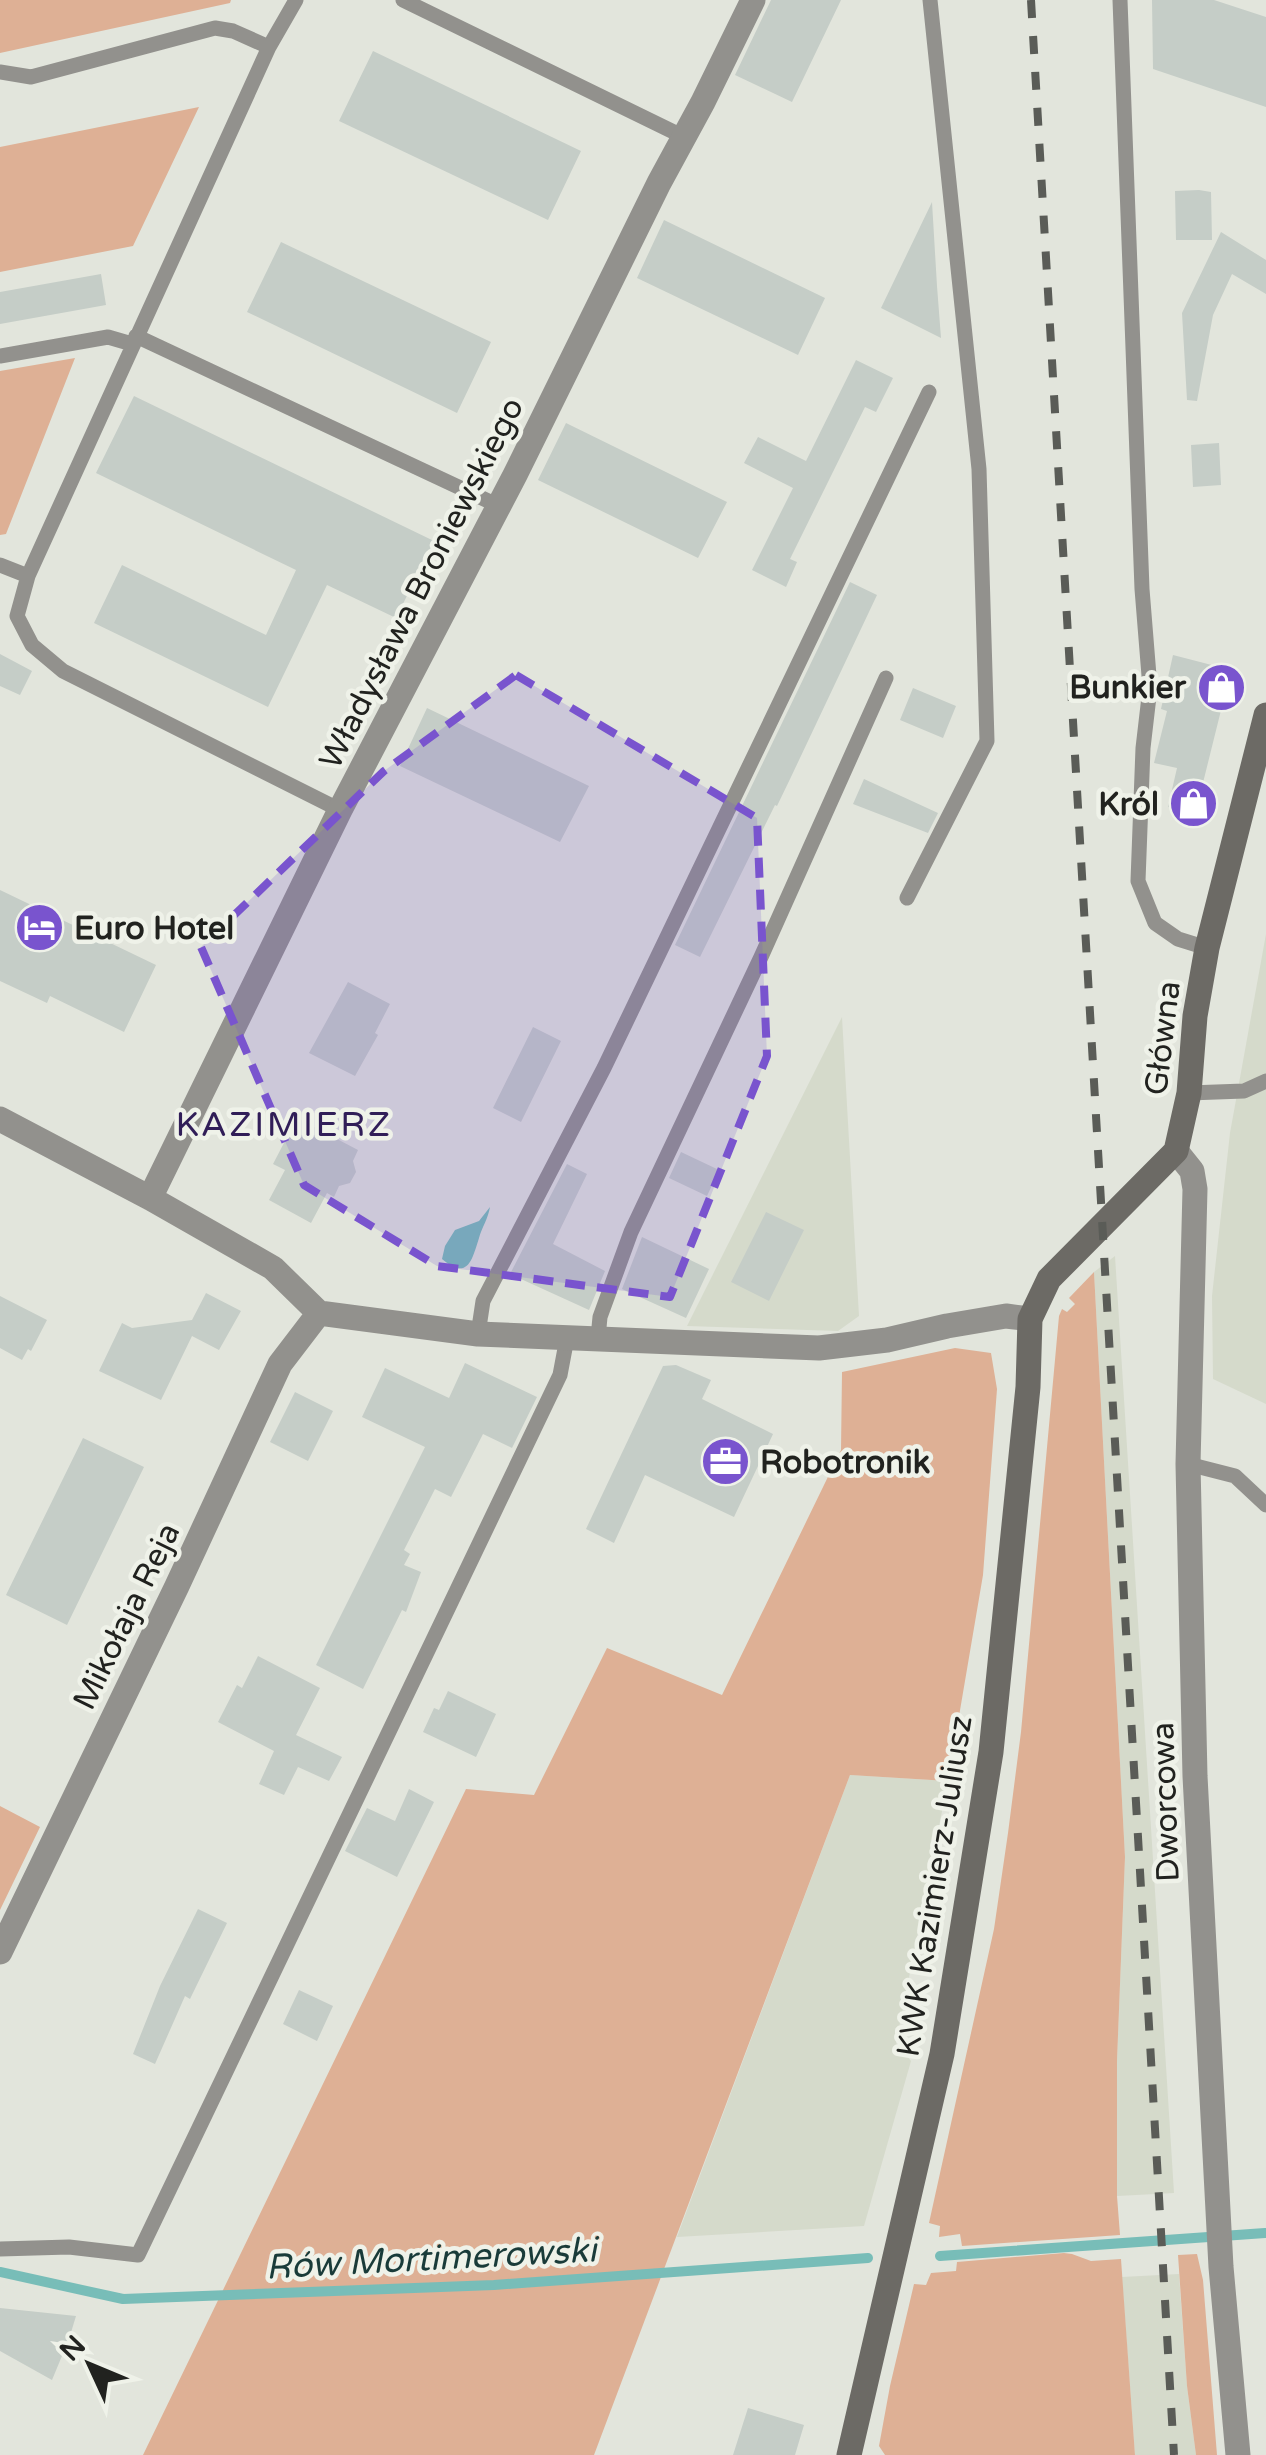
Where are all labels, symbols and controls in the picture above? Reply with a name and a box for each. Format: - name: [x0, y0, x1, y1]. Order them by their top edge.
- street label: Władysława Broniewskiego: [312, 392, 532, 775]
- shop icon: Bunkier: [1195, 661, 1247, 713]
- place label: Bunkier: [1069, 669, 1187, 707]
- shop icon: Król: [1168, 778, 1220, 830]
- place label: Król: [1098, 786, 1159, 824]
- hotel icon: Euro Hotel: [13, 902, 65, 954]
- place label: Euro Hotel: [74, 910, 234, 948]
- street label: Główna: [1137, 979, 1189, 1097]
- district label: KAZIMIERZ: [175, 1104, 393, 1146]
- office icon: Robotronik: [699, 1436, 751, 1488]
- place label: Robotronik: [760, 1444, 930, 1482]
- street label: Mikołaja Reja: [65, 1517, 188, 1716]
- street label: KWK Kazimierz-Juliusz: [889, 1713, 981, 2059]
- street label: Dworcowa: [1144, 1722, 1188, 1882]
- water label: Rów Mortimerowski: [265, 2229, 602, 2289]
- north arrow: [40, 2315, 140, 2415]
- text: N: [53, 2328, 93, 2368]

